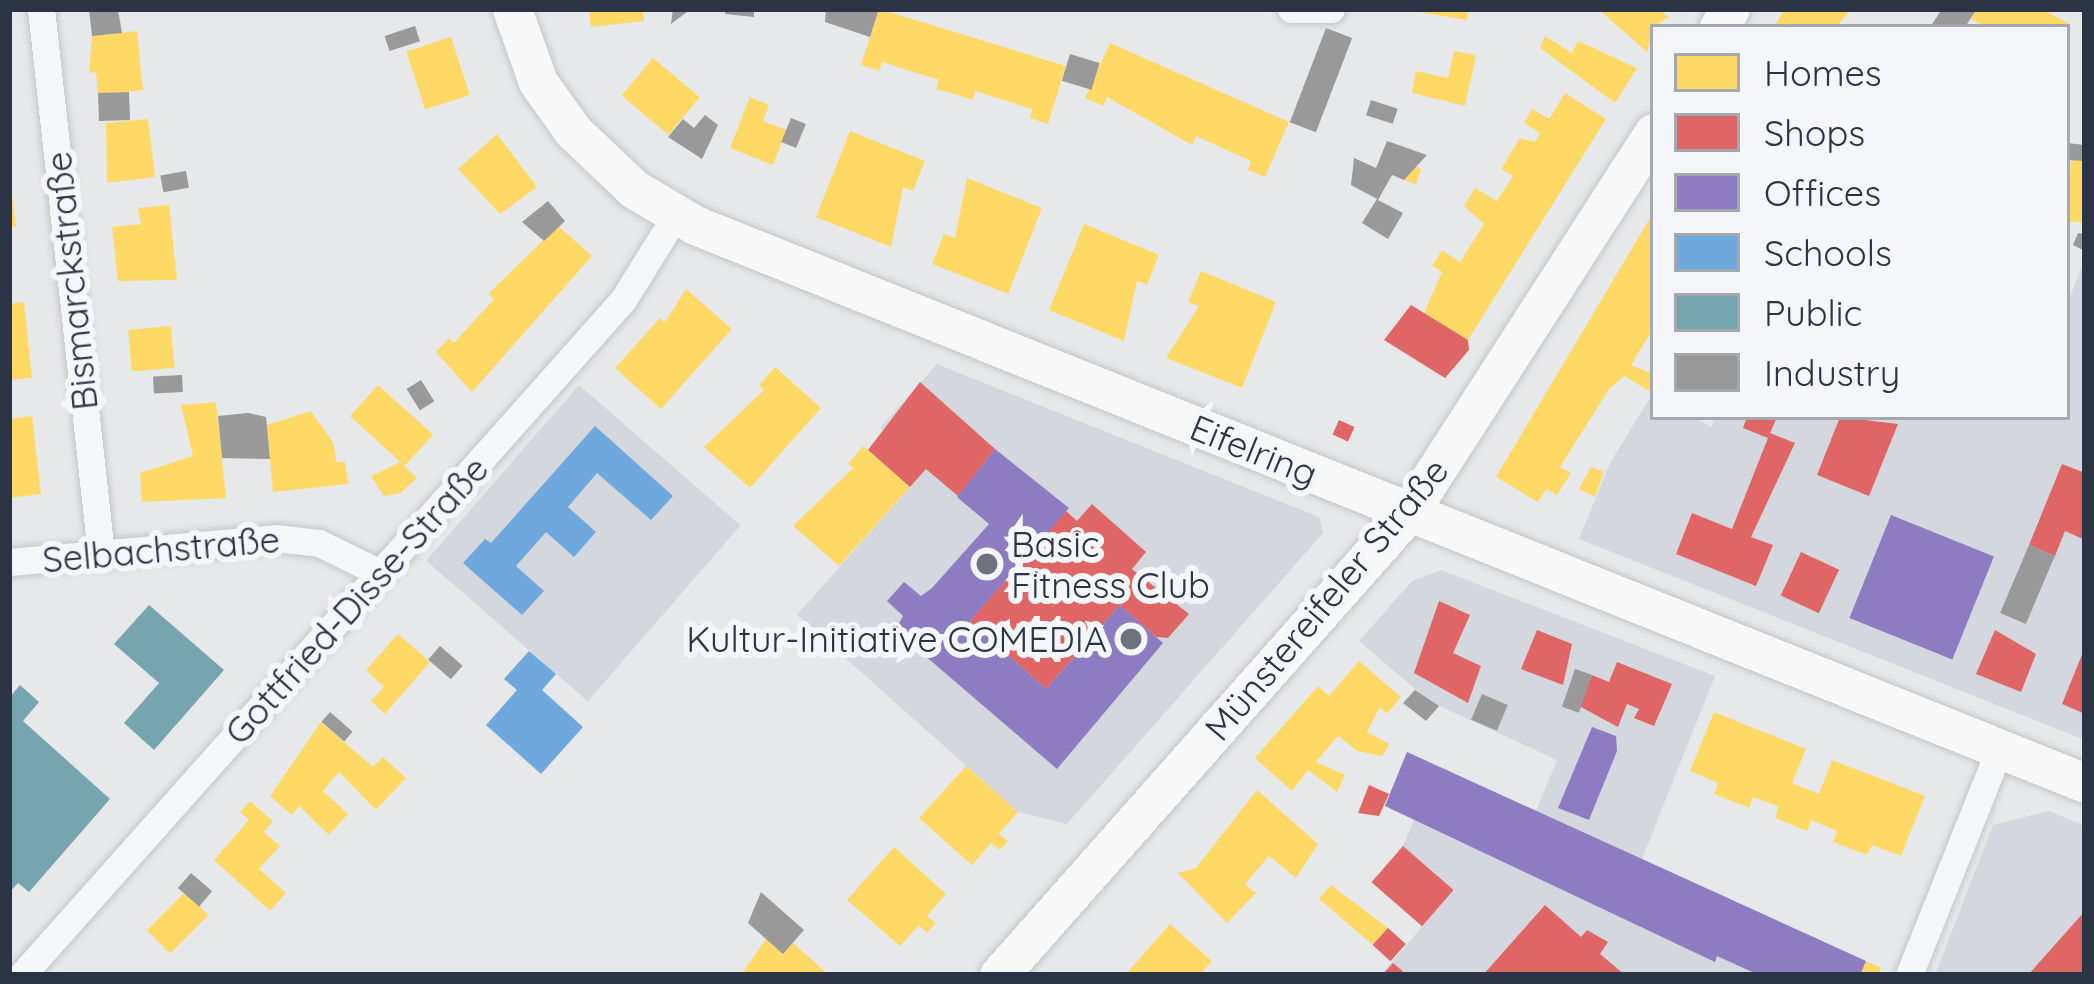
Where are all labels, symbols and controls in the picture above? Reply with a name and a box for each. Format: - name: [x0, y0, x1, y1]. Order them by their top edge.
- legend: [1650, 24, 2070, 420]
- text: Homes: [1764, 50, 1882, 95]
- text: Shops: [1764, 110, 1865, 155]
- street label: Bismarckstraße: [36, 149, 106, 413]
- text: Offices: [1764, 170, 1881, 215]
- text: Schools: [1764, 230, 1892, 275]
- text: Public: [1764, 290, 1862, 335]
- text: Industry: [1764, 350, 1900, 395]
- street label: Eifelring: [1184, 405, 1324, 495]
- street label: Gottfried-Disse-Straße: [215, 447, 497, 753]
- street label: Münstereifeler Straße: [1195, 449, 1457, 749]
- street label: Selbachstraße: [41, 517, 281, 581]
- place label: Basic Fitness Club: [1011, 521, 1210, 606]
- marker: Basic Fitness Club: [974, 551, 1000, 577]
- place label: Kultur-Initiative COMEDIA: [686, 617, 1107, 661]
- marker: Kultur-Initiative COMEDIA: [1118, 626, 1144, 652]

